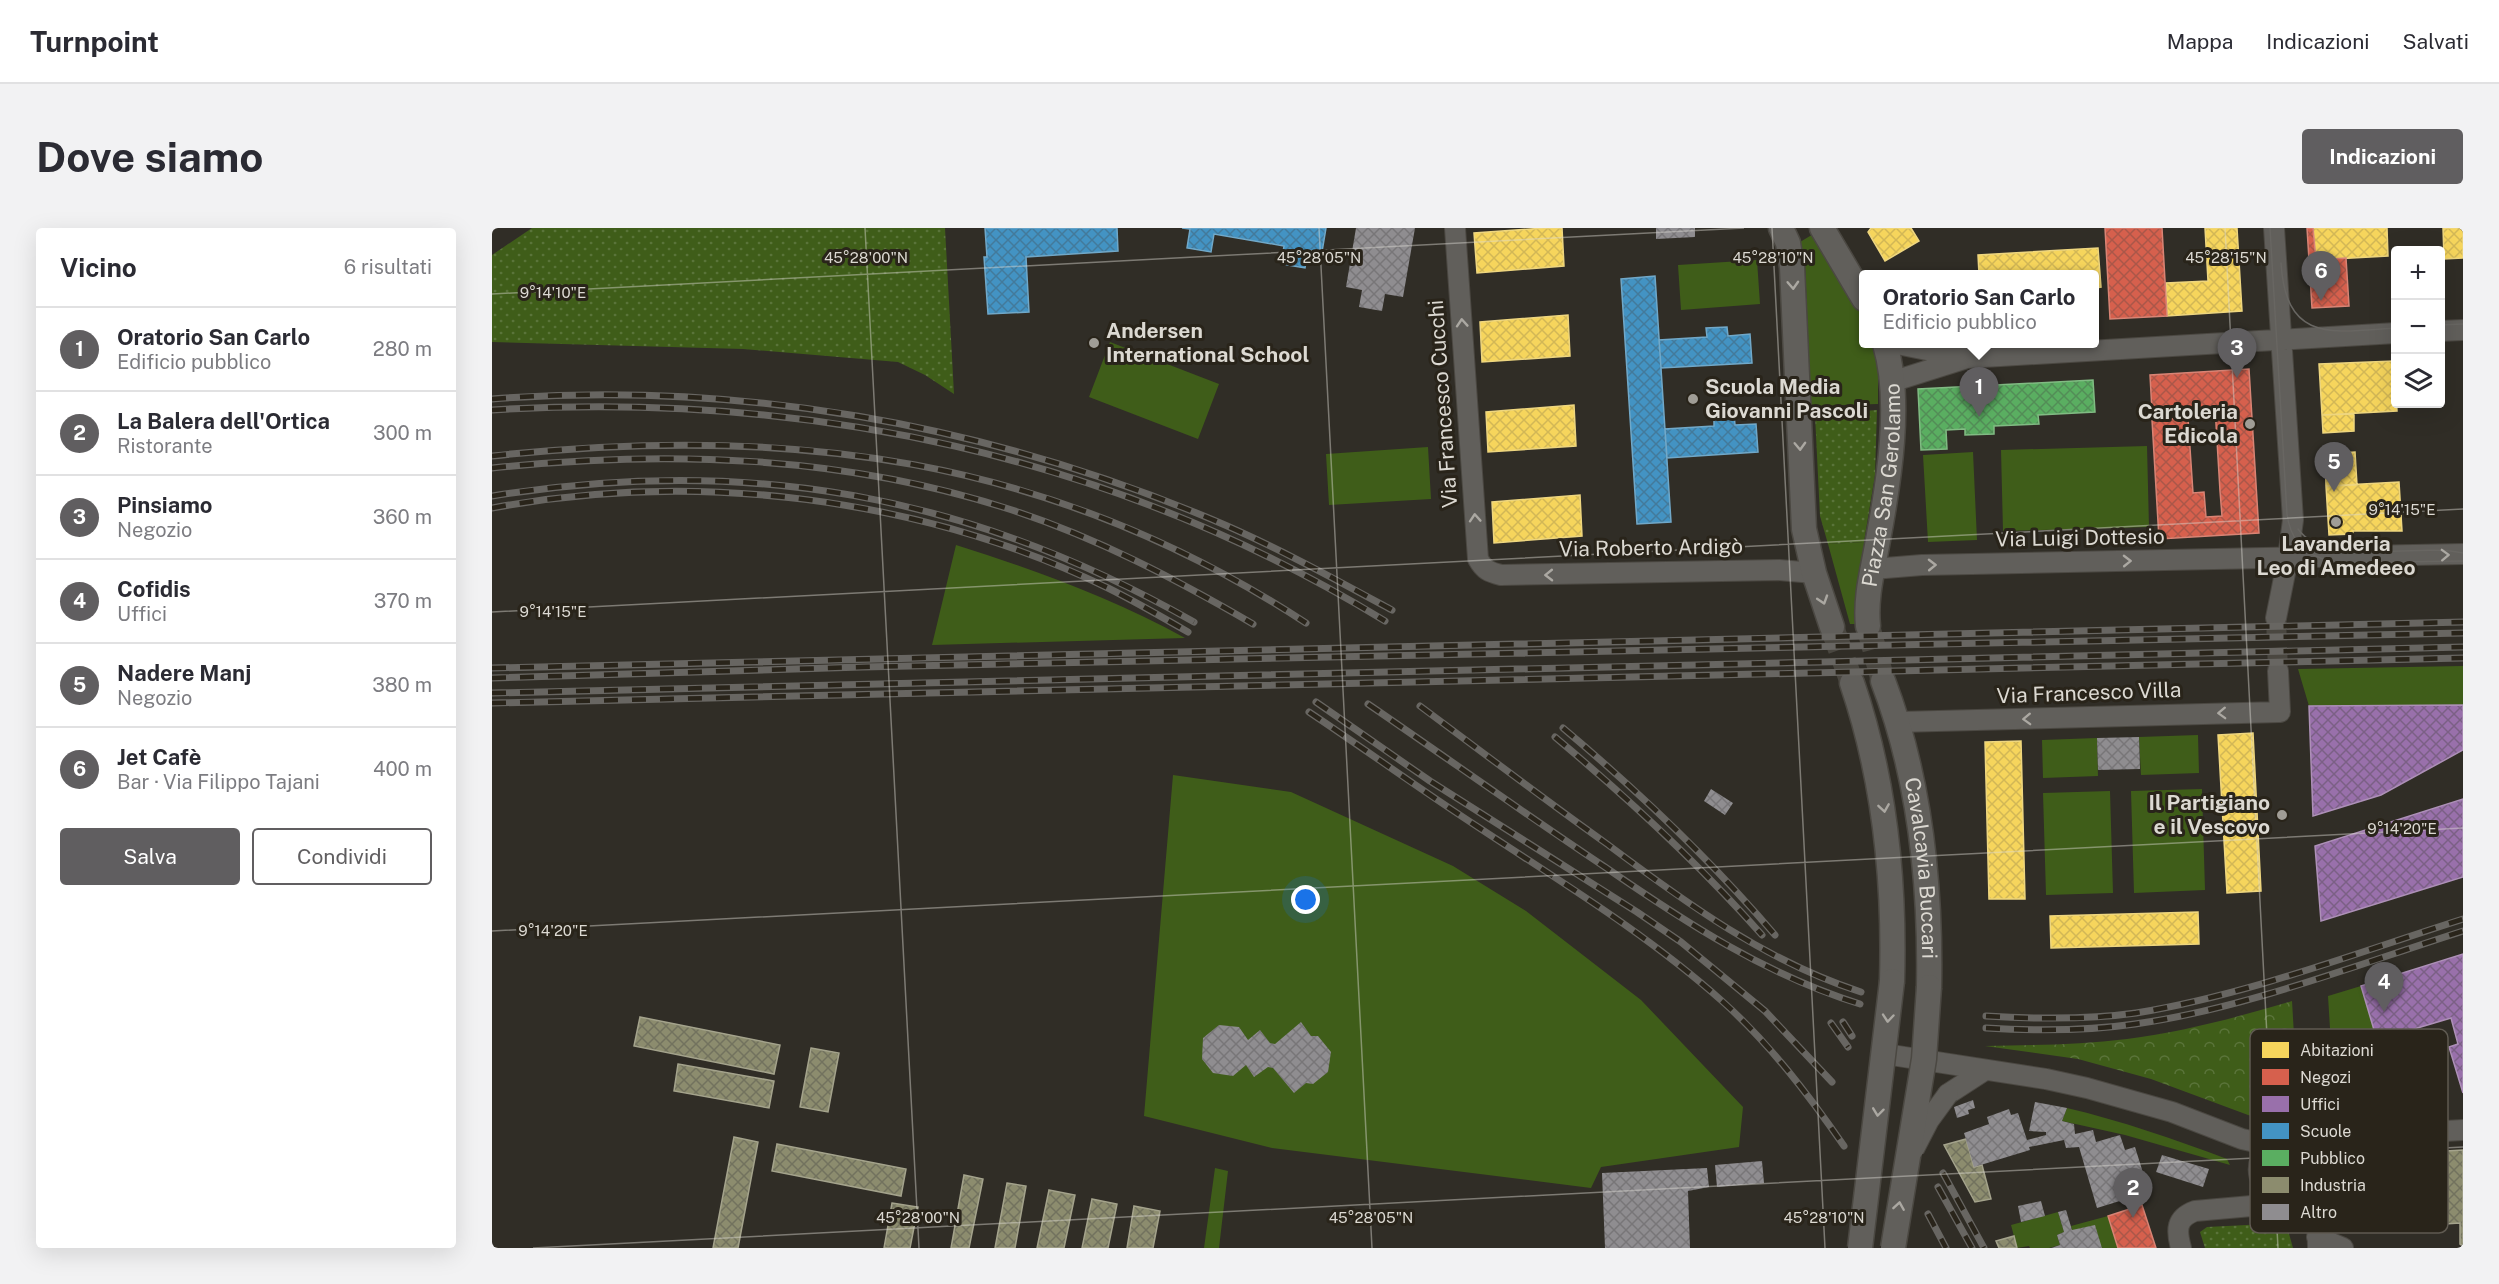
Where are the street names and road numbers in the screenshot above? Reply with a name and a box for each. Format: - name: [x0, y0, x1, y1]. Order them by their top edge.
- street label: Via Francesco Cucchi: [1423, 299, 1462, 509]
- street label: Piazza San Gerolamo: [1857, 382, 1905, 589]
- street label: Via Luigi Dottesio: [1995, 524, 2165, 551]
- street label: Via Roberto Ardigò: [1559, 533, 1743, 562]
- street label: Via Francesco Villa: [1996, 677, 2182, 708]
- street label: Cavalcavia Buccari: [1899, 775, 1942, 959]

